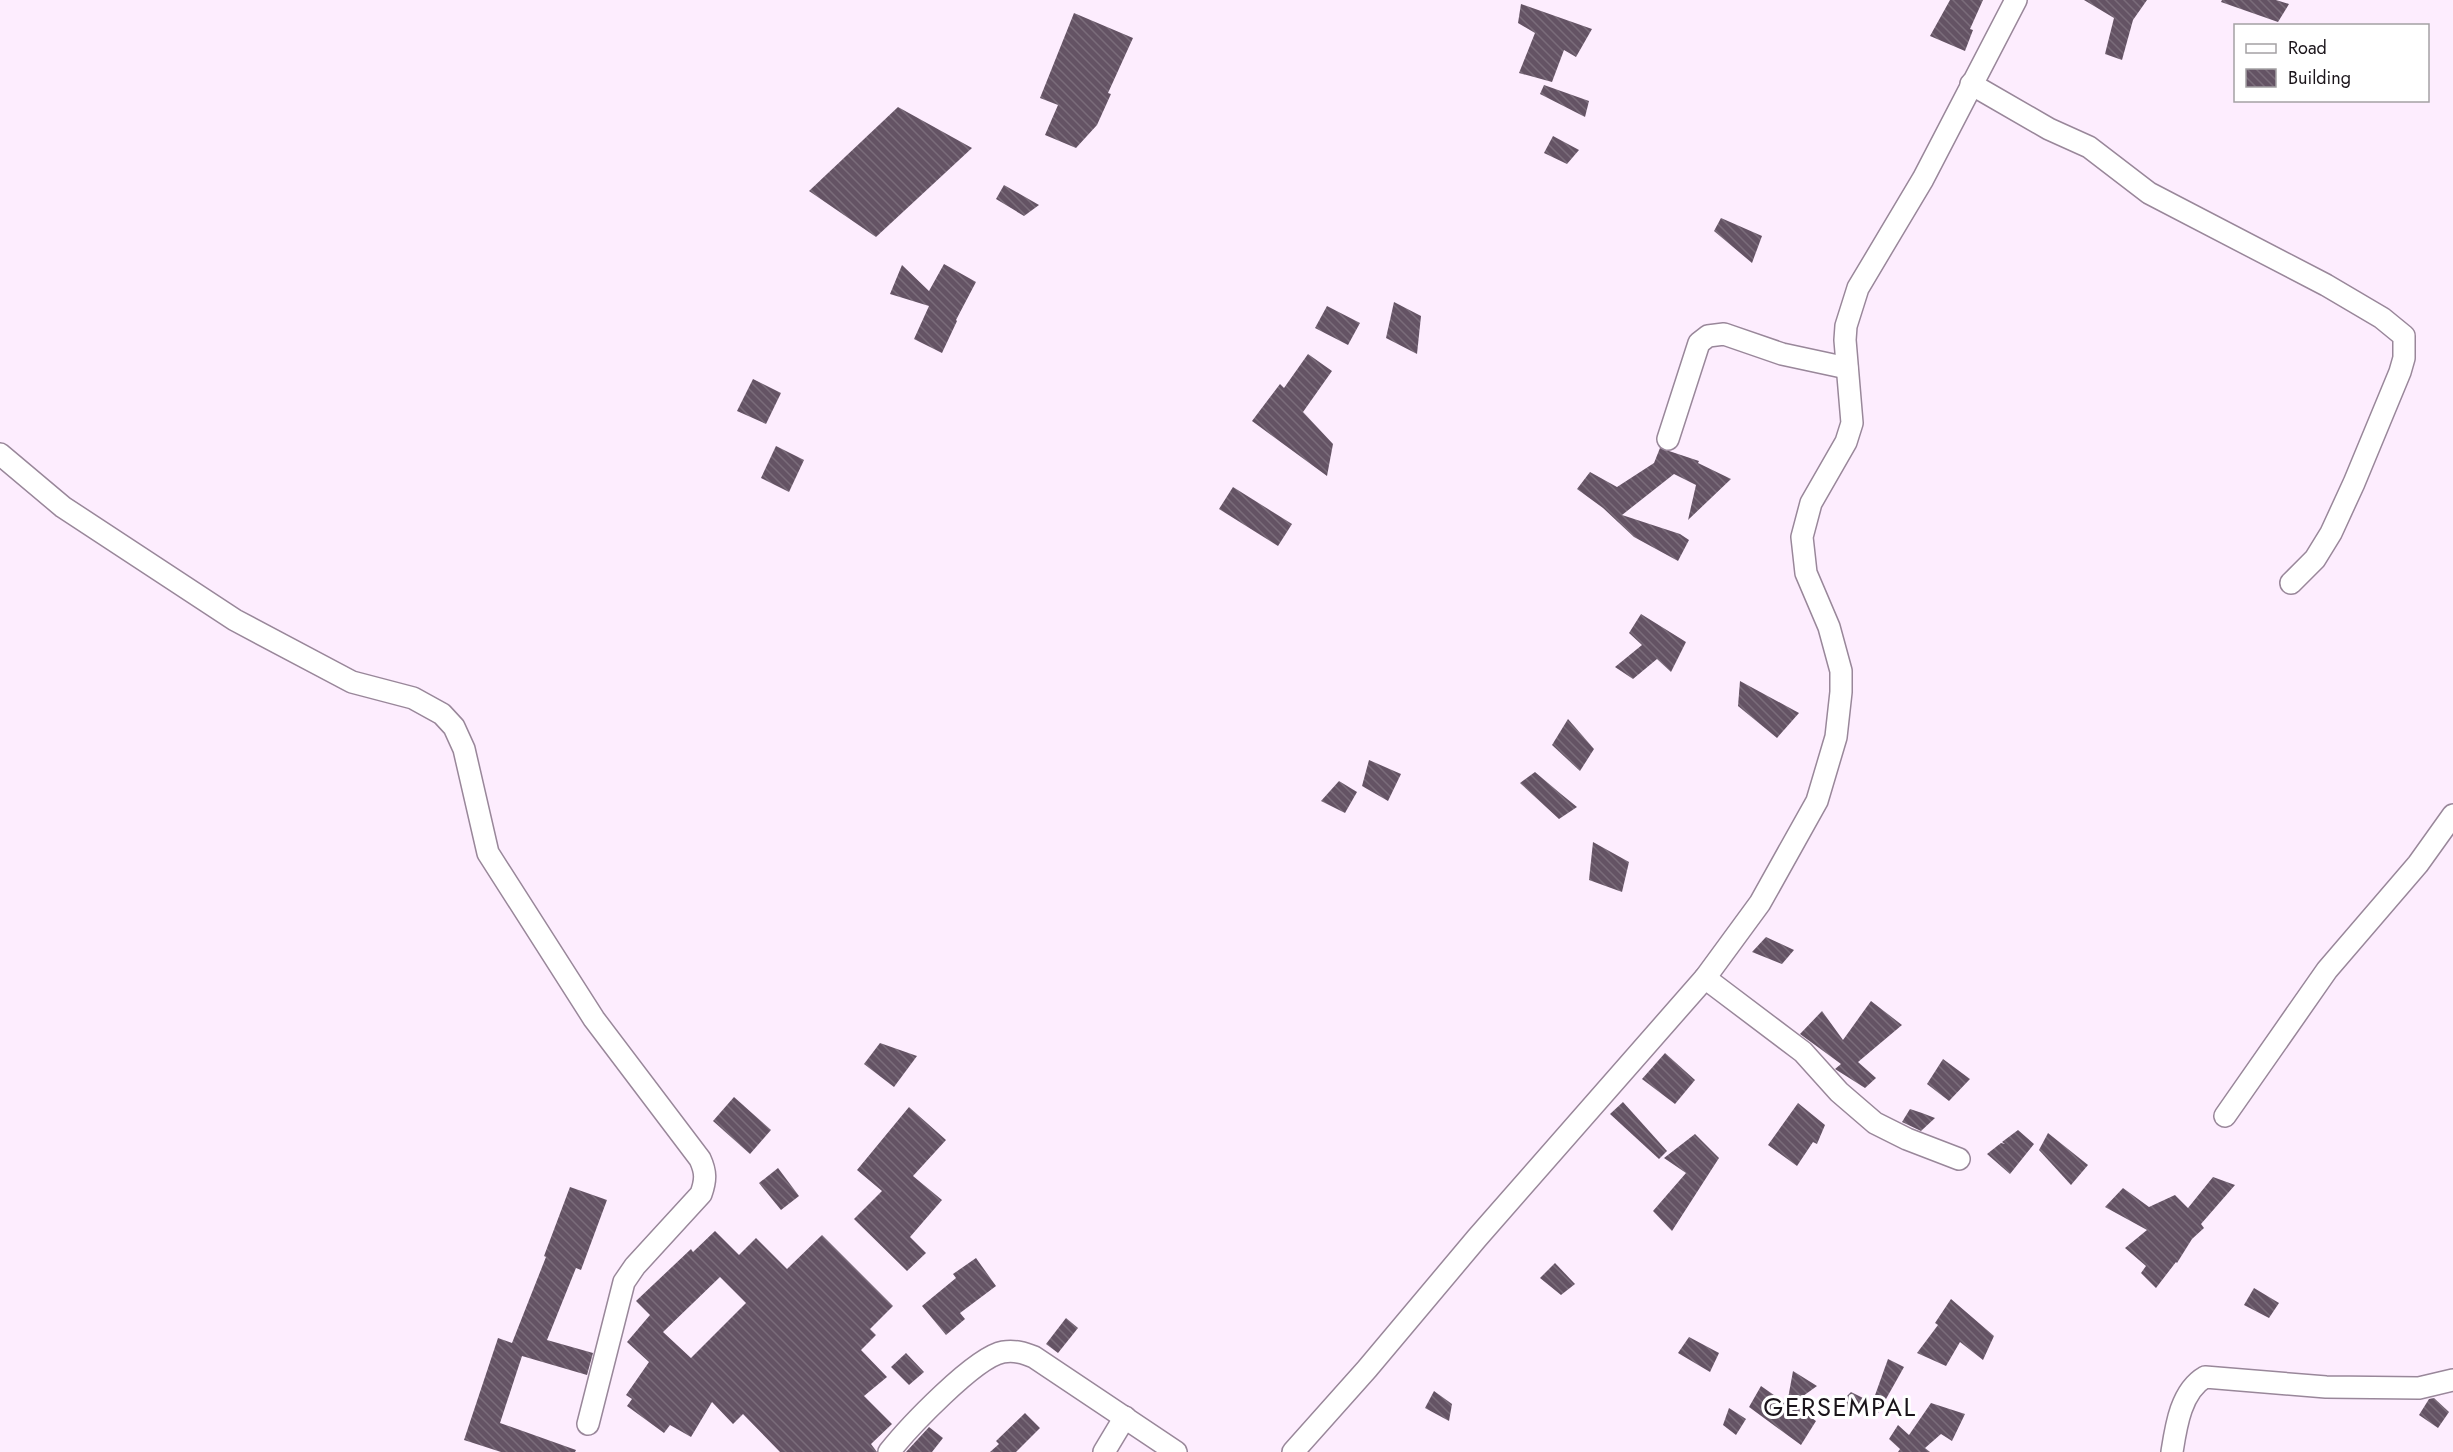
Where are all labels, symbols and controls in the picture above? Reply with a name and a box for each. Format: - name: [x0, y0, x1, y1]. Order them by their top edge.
- legend: [2234, 24, 2429, 102]
- text: Road: [2288, 35, 2327, 61]
- text: Building: [2288, 65, 2351, 91]
- district label: GERSEMPAL: [1763, 1388, 1917, 1426]

